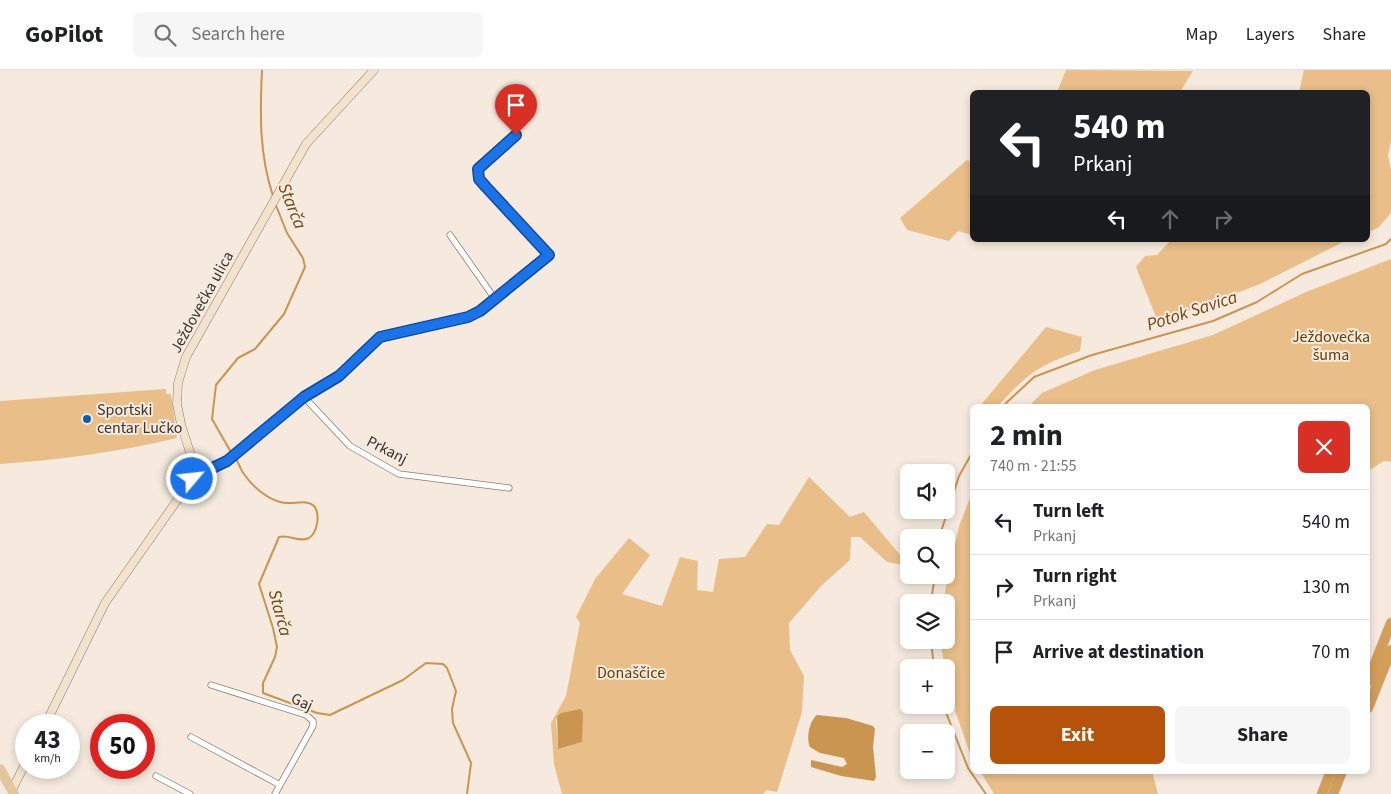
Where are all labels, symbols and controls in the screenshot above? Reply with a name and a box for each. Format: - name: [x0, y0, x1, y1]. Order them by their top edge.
- search box: [133, 12, 483, 57]
- text: GoPilot: [25, 17, 103, 52]
- icon: search: [151, 21, 179, 49]
- text: Search here: [191, 21, 285, 48]
- text: Map: [1186, 22, 1218, 47]
- text: Layers: [1246, 22, 1295, 47]
- text: Share: [1323, 22, 1366, 47]
- pin: [495, 84, 537, 135]
- icon: arrive: [502, 91, 530, 119]
- text: 540 m: [1073, 102, 1165, 152]
- icon: left: [990, 110, 1055, 175]
- text: Prkanj: [1073, 148, 1132, 180]
- water label: Starča: [271, 179, 313, 233]
- icon: left: [1103, 205, 1131, 233]
- icon: ahead: [1156, 205, 1184, 233]
- icon: right: [1209, 205, 1237, 233]
- street label: Ježdovečka ulica: [165, 247, 239, 357]
- water label: Potok Savica: [1143, 284, 1241, 337]
- park label: Ježdovečka šuma: [1292, 326, 1370, 366]
- place label: Sportski centar Lučko: [97, 399, 182, 439]
- marker: Sportski centar Lučko: [81, 413, 93, 425]
- text: 2 min: [990, 414, 1063, 457]
- button: close: [1298, 421, 1350, 473]
- street label: Prkanj: [363, 430, 411, 470]
- position arrow: [165, 452, 217, 504]
- text: 740 m · 21:55: [990, 455, 1077, 477]
- map controls: [900, 464, 955, 779]
- button: sound: [900, 464, 955, 519]
- text: Turn left: [1033, 498, 1104, 525]
- icon: left: [990, 508, 1018, 536]
- text: 540 m: [1302, 509, 1350, 536]
- text: Prkanj: [1033, 525, 1076, 547]
- button: search: [900, 529, 955, 584]
- text: Turn right: [1033, 563, 1117, 590]
- icon: right: [990, 573, 1018, 601]
- text: 130 m: [1302, 574, 1350, 601]
- water label: Starča: [262, 587, 298, 640]
- text: Prkanj: [1033, 590, 1076, 612]
- button: layers: [900, 594, 955, 649]
- icon: arrive: [990, 638, 1018, 666]
- text: Arrive at destination: [1033, 639, 1204, 666]
- text: 70 m: [1312, 639, 1350, 666]
- button: +: [900, 659, 955, 714]
- park label: Donaščice: [597, 662, 665, 684]
- street label: Gaj: [288, 687, 316, 717]
- button: Exit: [990, 706, 1165, 764]
- button: Share: [1175, 706, 1350, 764]
- speed limit sign: 50: [90, 714, 155, 779]
- text: 43: [34, 722, 61, 758]
- button: −: [900, 724, 955, 779]
- text: km/h: [34, 750, 61, 767]

